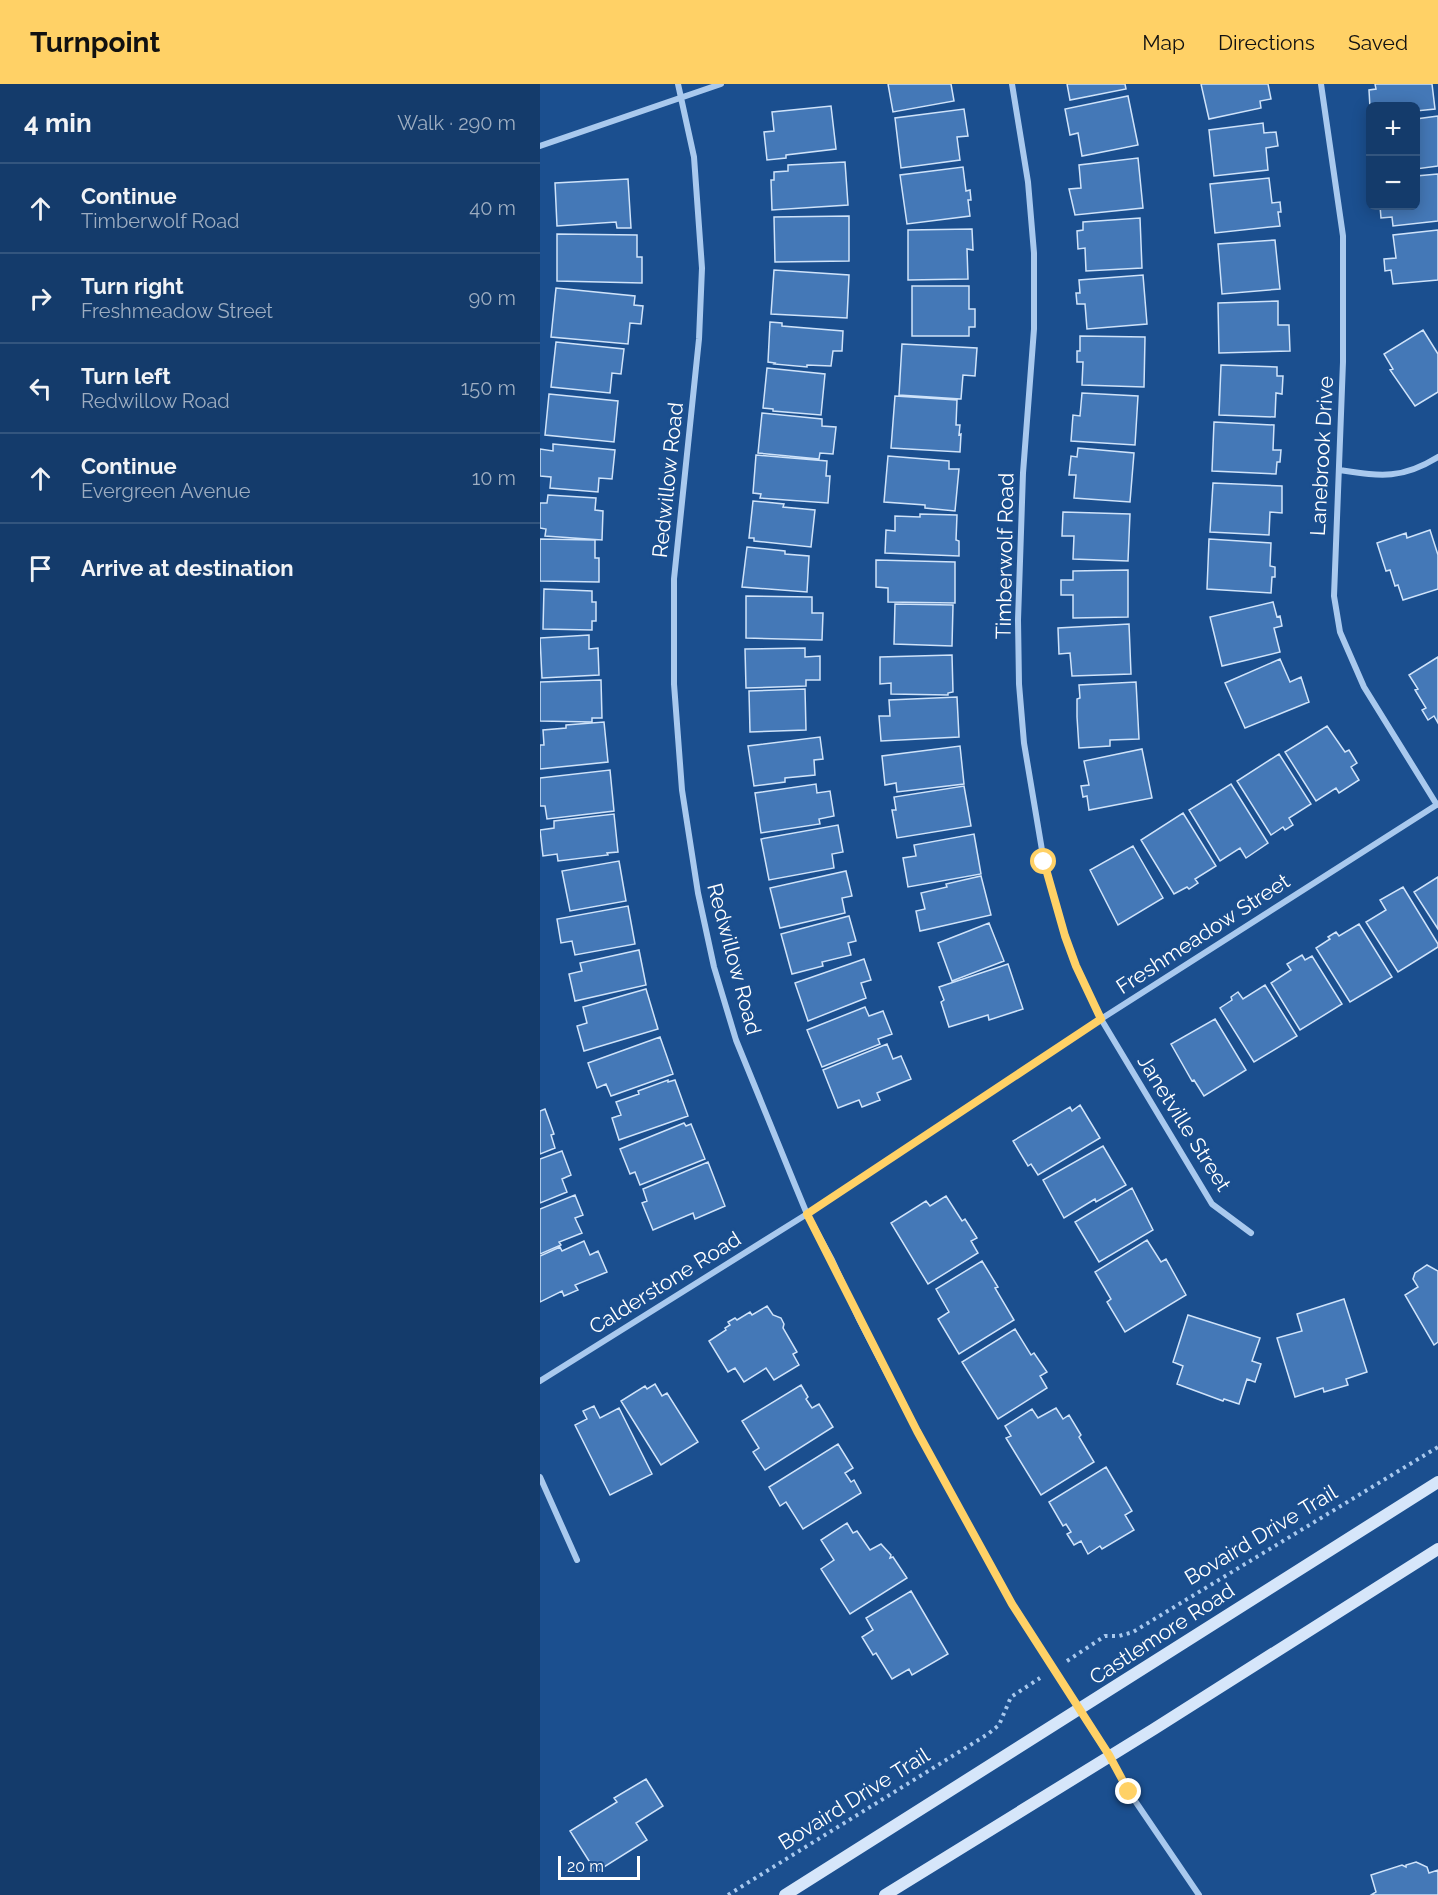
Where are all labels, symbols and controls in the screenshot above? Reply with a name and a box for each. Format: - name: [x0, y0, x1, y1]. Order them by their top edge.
- text: Turnpoint: [30, 26, 160, 59]
- text: Map: [1142, 30, 1185, 55]
- text: Directions: [1218, 30, 1315, 55]
- text: Saved: [1348, 30, 1408, 55]
- map controls: [1366, 102, 1420, 210]
- button: +: [1366, 102, 1420, 156]
- text: 4 min: [24, 108, 92, 138]
- text: Walk · 290 m: [397, 111, 516, 135]
- button: −: [1366, 156, 1420, 210]
- text: Continue: [81, 183, 177, 209]
- icon: ahead: [24, 192, 57, 225]
- text: 40 m: [469, 196, 516, 220]
- text: Timberwolf Road: [81, 209, 240, 233]
- text: Turn right: [81, 273, 184, 299]
- icon: right: [24, 282, 57, 315]
- text: 90 m: [469, 286, 516, 310]
- text: Freshmeadow Street: [81, 299, 273, 323]
- text: Turn left: [81, 363, 171, 389]
- icon: left: [24, 372, 57, 405]
- text: 150 m: [461, 376, 516, 400]
- street label: Lanebrook Drive: [1305, 376, 1338, 536]
- text: Redwillow Road: [81, 389, 230, 413]
- street label: Redwillow Road: [647, 401, 688, 559]
- text: Continue: [81, 453, 177, 479]
- icon: ahead: [24, 462, 57, 495]
- text: 10 m: [472, 466, 516, 490]
- street label: Timberwolf Road: [991, 473, 1018, 639]
- text: Evergreen Avenue: [81, 479, 250, 503]
- icon: arrive: [24, 552, 57, 585]
- text: Arrive at destination: [81, 555, 294, 581]
- route start: [1030, 848, 1056, 874]
- street label: Freshmeadow Street: [1111, 868, 1294, 999]
- street label: Redwillow Road: [702, 880, 767, 1038]
- street label: Janetville Street: [1132, 1050, 1236, 1196]
- street label: Calderstone Road: [584, 1226, 745, 1339]
- street label: Bovaird Drive Trail: [1180, 1479, 1342, 1590]
- street label: Castlemore Road: [1084, 1577, 1239, 1690]
- street label: Bovaird Drive Trail: [774, 1742, 934, 1855]
- route end: [1115, 1778, 1141, 1804]
- scale bar: [558, 1853, 640, 1880]
- text: 20 m: [567, 1857, 604, 1876]

